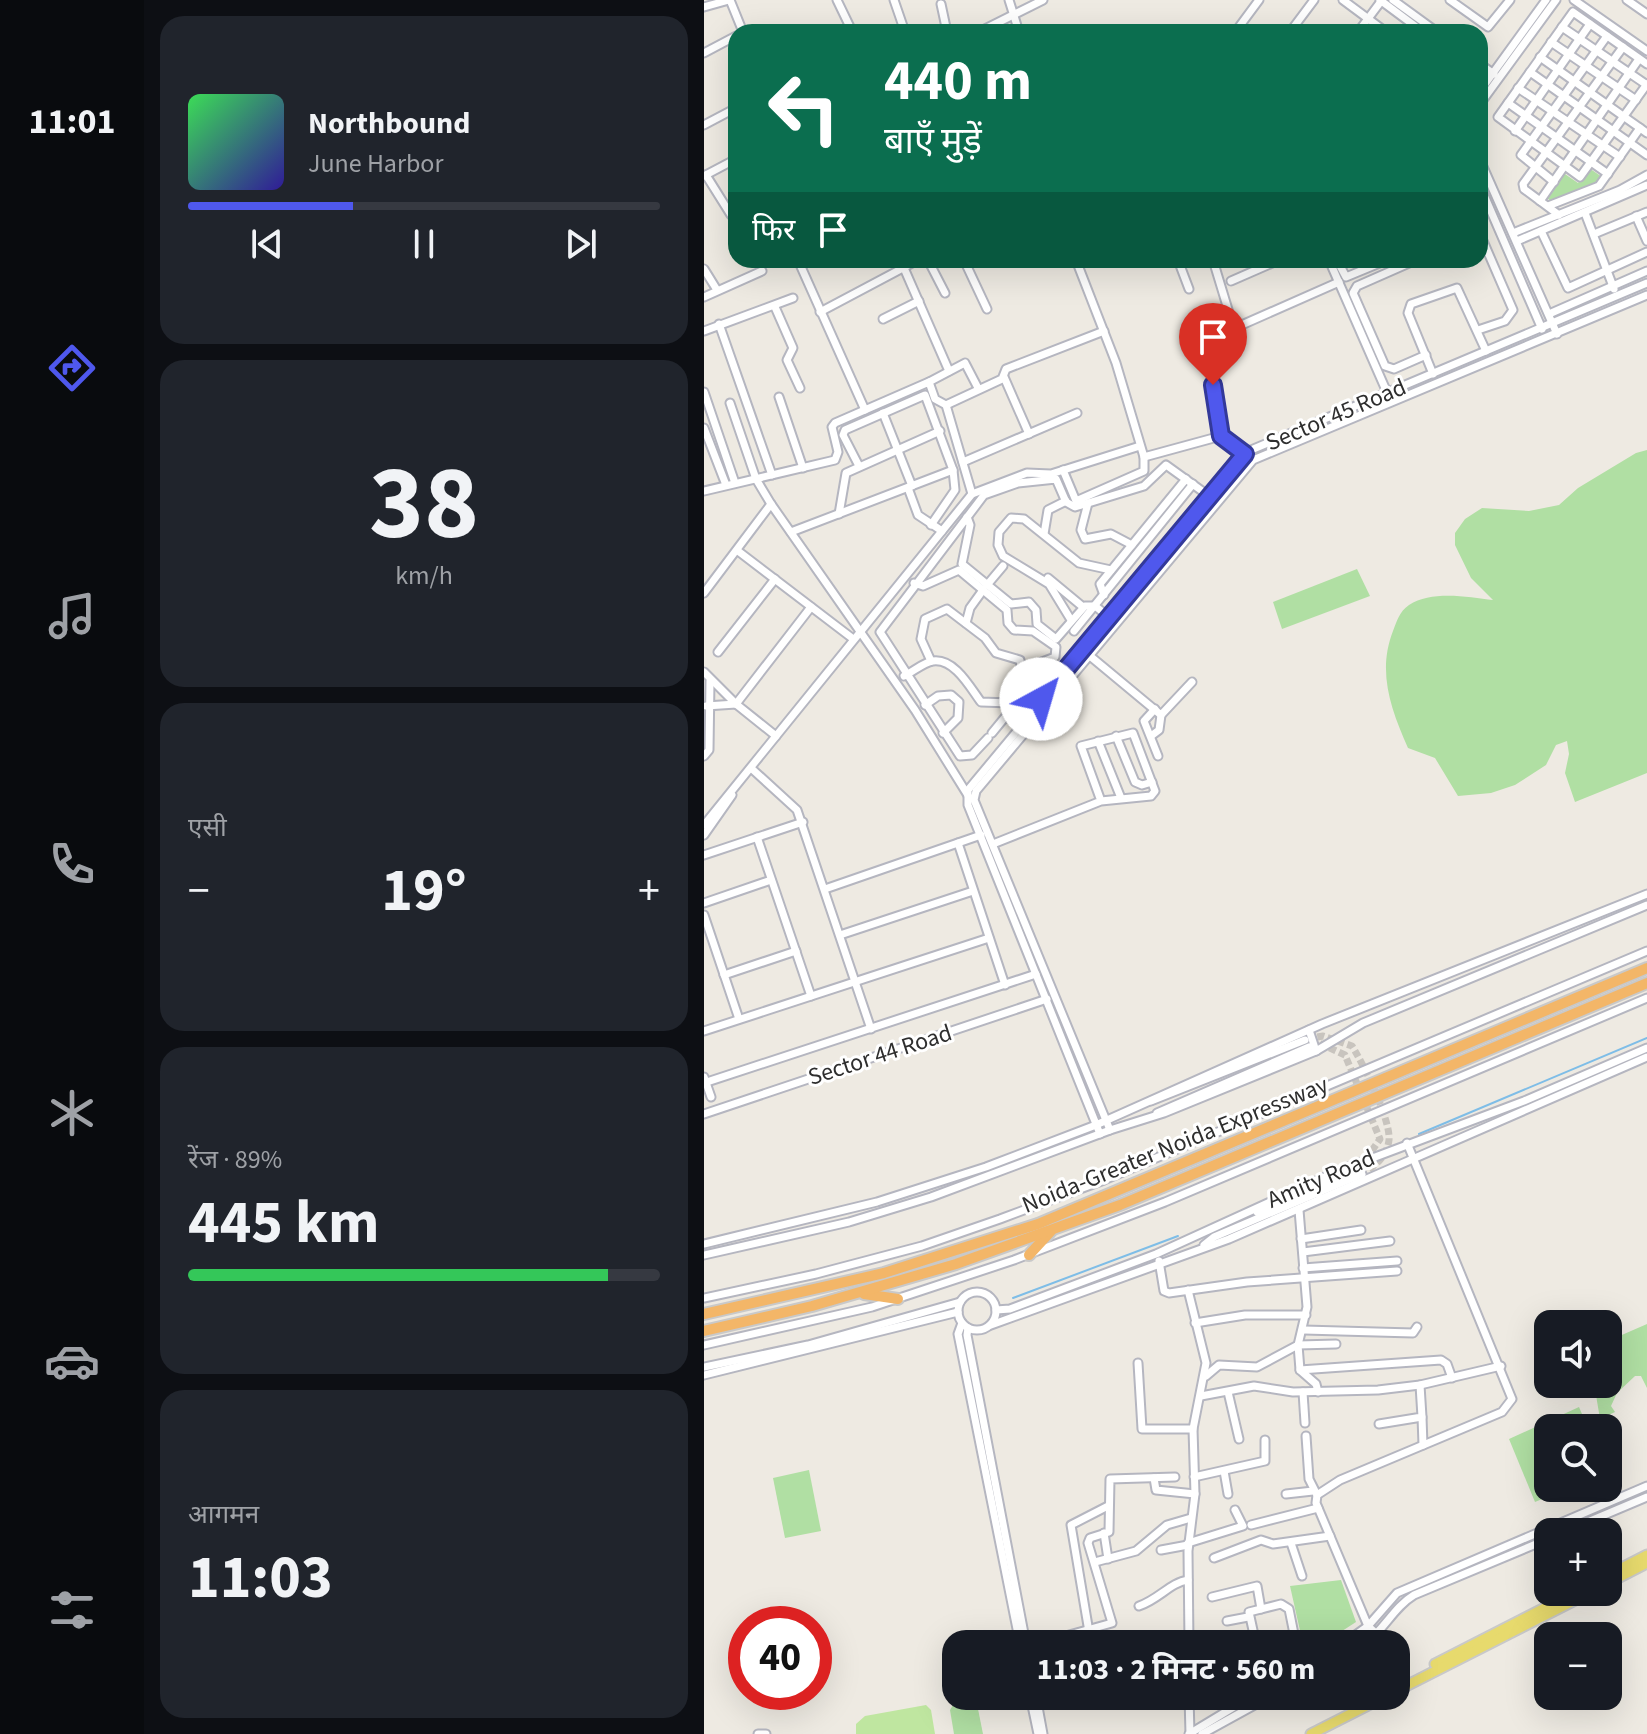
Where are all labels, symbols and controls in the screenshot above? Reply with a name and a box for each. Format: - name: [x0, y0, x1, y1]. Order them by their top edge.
- text: 440 m: [884, 42, 1032, 121]
- icon: left: [752, 56, 856, 160]
- text: 11:01: [29, 96, 115, 147]
- text: Northbound: [308, 102, 470, 145]
- text: बाएँ मुड़ें: [884, 116, 982, 167]
- text: June Harbor: [308, 145, 444, 182]
- icon: arrive: [811, 208, 855, 252]
- text: फिर: [752, 209, 795, 252]
- icon: previous: [245, 222, 289, 266]
- icon: pause: [402, 222, 446, 266]
- icon: next: [559, 222, 603, 266]
- pin: [1179, 303, 1247, 385]
- icon: arrive: [1191, 315, 1235, 359]
- icon: directions: [44, 340, 100, 396]
- street label: Sector 45 Road: [1260, 370, 1412, 460]
- text: 38: [369, 431, 479, 579]
- text: km/h: [395, 557, 453, 594]
- icon: music: [44, 588, 100, 644]
- position arrow: [999, 657, 1083, 741]
- text: एसी: [188, 809, 227, 846]
- icon: phone: [44, 836, 100, 892]
- text: 19°: [381, 849, 467, 934]
- text: −: [188, 860, 210, 923]
- text: +: [638, 860, 660, 923]
- street label: Sector 44 Road: [803, 1015, 957, 1095]
- street label: Noida-Greater Noida Expressway: [1017, 1067, 1333, 1223]
- icon: climate: [44, 1085, 100, 1141]
- text: रेंज · 89%: [188, 1141, 282, 1178]
- street label: Amity Road: [1261, 1141, 1381, 1217]
- text: 445 km: [188, 1181, 379, 1266]
- map controls: [1534, 1310, 1622, 1710]
- button: sound: [1534, 1310, 1622, 1398]
- icon: car: [44, 1333, 100, 1389]
- button: search: [1534, 1414, 1622, 1502]
- text: आगमन: [188, 1496, 259, 1533]
- button: +: [1534, 1518, 1622, 1606]
- text: 11:03: [188, 1536, 333, 1621]
- icon: filters: [44, 1582, 100, 1638]
- speed limit sign: 40: [728, 1606, 832, 1710]
- button: −: [1534, 1622, 1622, 1710]
- text: 11:03 · 2 मिनट · 560 m: [1037, 1648, 1315, 1691]

